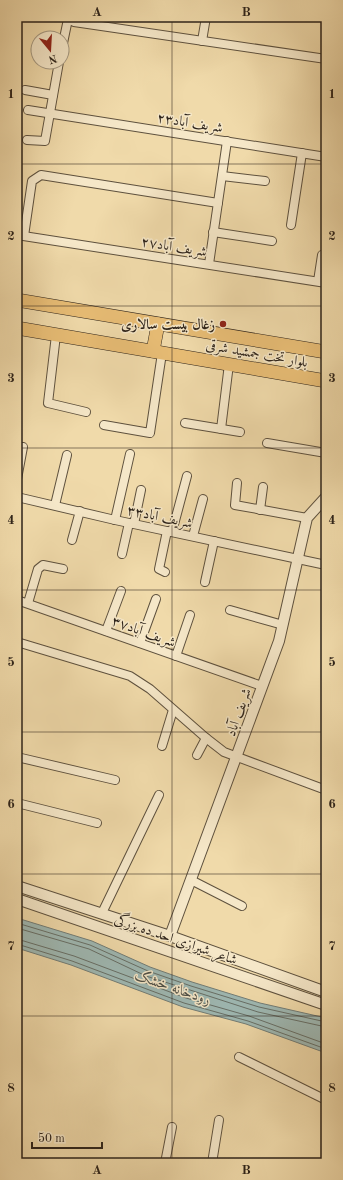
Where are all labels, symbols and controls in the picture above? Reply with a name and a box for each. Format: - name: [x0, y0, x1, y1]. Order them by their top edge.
- text: A: [92, 6, 102, 19]
- text: B: [241, 6, 251, 19]
- north arrow: [30, 30, 70, 70]
- text: N: [46, 52, 58, 65]
- text: 1: [7, 88, 15, 101]
- text: 1: [328, 88, 336, 101]
- street label: شریف آباد۲۳: [156, 109, 224, 137]
- text: 2: [7, 230, 15, 243]
- text: 2: [328, 230, 336, 243]
- street label: شریف آباد۲۷: [140, 233, 208, 261]
- place label: زغال بیست سالاری: [121, 317, 215, 333]
- marker: زغال بیست سالاری: [218, 319, 228, 329]
- street label: بلوار تخت جمشید شرقی: [204, 338, 309, 372]
- text: 3: [7, 372, 15, 385]
- text: 3: [328, 372, 336, 385]
- street label: شریف آباد۳۳: [125, 501, 194, 533]
- text: 4: [7, 514, 15, 527]
- text: 4: [328, 514, 336, 527]
- street label: شریف آباد۳۷: [109, 612, 178, 652]
- text: 5: [7, 656, 15, 669]
- text: 5: [328, 656, 336, 669]
- street label: شریف آباد: [222, 686, 256, 739]
- text: 6: [7, 798, 15, 811]
- text: 6: [328, 798, 336, 811]
- street label: شاعر شیرازی احد ده بزرگی: [112, 909, 240, 969]
- text: 7: [7, 940, 15, 953]
- text: 7: [328, 940, 336, 953]
- water label: رودخانه خشک: [133, 967, 213, 1008]
- text: 8: [7, 1082, 15, 1095]
- text: 8: [328, 1082, 336, 1095]
- scale bar: [32, 1124, 102, 1150]
- text: 50 m: [38, 1132, 65, 1145]
- text: A: [92, 1164, 102, 1177]
- text: B: [241, 1164, 251, 1177]

